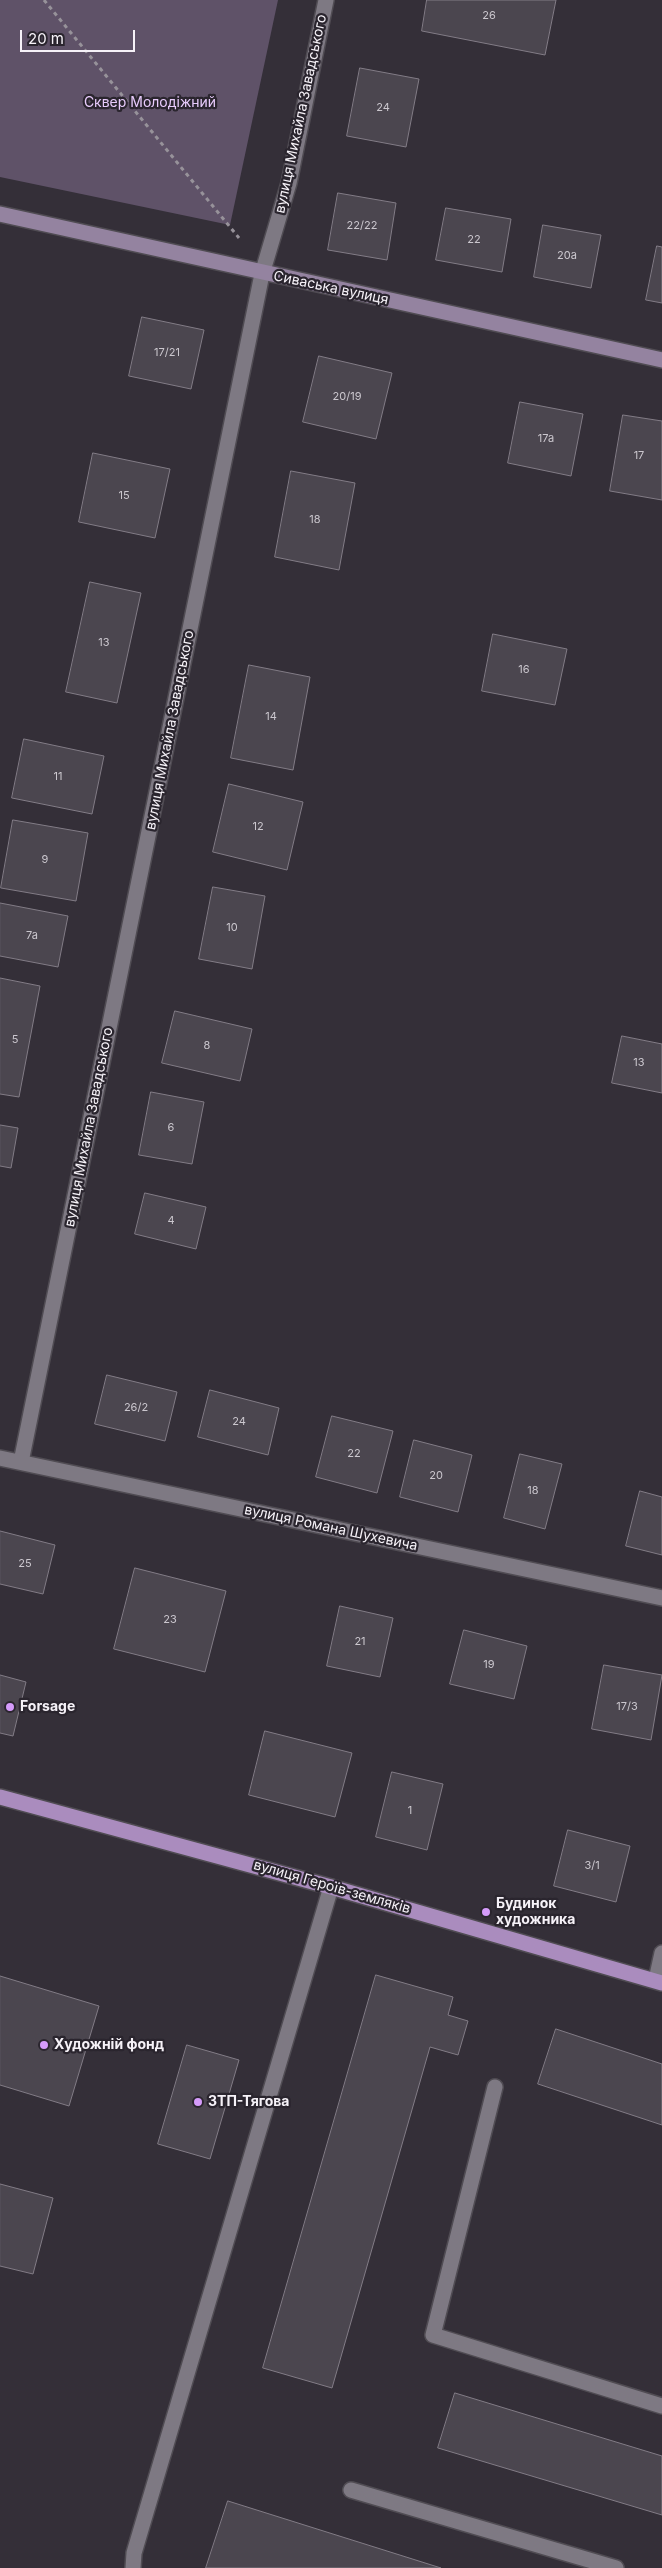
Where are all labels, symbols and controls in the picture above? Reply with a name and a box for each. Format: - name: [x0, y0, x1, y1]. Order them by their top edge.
- house number: 26: [482, 9, 496, 23]
- street label: вулиця Михайла Завадського: [272, 13, 330, 215]
- scale bar: [22, 20, 138, 52]
- text: 20 m: [28, 29, 64, 48]
- park label: Сквер Молодіжний: [84, 95, 216, 111]
- house number: 24: [376, 101, 390, 115]
- house number: 22/22: [347, 219, 377, 233]
- house number: 22: [467, 233, 481, 247]
- house number: 20а: [557, 249, 577, 263]
- street label: Сиваська вулиця: [272, 268, 390, 308]
- house number: 17/21: [154, 346, 180, 360]
- house number: 20/19: [333, 390, 361, 404]
- house number: 17а: [538, 432, 554, 446]
- house number: 17: [634, 449, 644, 463]
- house number: 15: [118, 489, 130, 503]
- house number: 18: [309, 513, 321, 527]
- street label: вулиця Михайла Завадського: [142, 629, 198, 831]
- house number: 13: [98, 636, 110, 650]
- house number: 16: [518, 663, 530, 677]
- house number: 14: [265, 710, 277, 724]
- house number: 11: [54, 770, 62, 784]
- house number: 12: [252, 820, 264, 834]
- house number: 9: [42, 853, 48, 867]
- house number: 10: [226, 921, 238, 935]
- house number: 7а: [26, 929, 38, 943]
- street label: вулиця Михайла Завадського: [61, 1026, 117, 1228]
- house number: 5: [12, 1033, 18, 1047]
- house number: 8: [204, 1039, 210, 1053]
- house number: 13: [633, 1056, 645, 1070]
- house number: 6: [168, 1121, 174, 1135]
- house number: 4: [167, 1214, 175, 1228]
- house number: 26/2: [124, 1401, 148, 1415]
- house number: 24: [232, 1415, 246, 1429]
- house number: 22: [347, 1447, 361, 1461]
- house number: 20: [429, 1469, 443, 1483]
- house number: 18: [527, 1484, 539, 1498]
- street label: вулиця Романа Шухевича: [243, 1501, 419, 1555]
- house number: 25: [18, 1557, 32, 1571]
- house number: 23: [163, 1613, 177, 1627]
- house number: 21: [354, 1635, 366, 1649]
- house number: 19: [483, 1658, 495, 1672]
- place label: Forsage: [20, 1699, 75, 1715]
- house number: 17/3: [616, 1700, 638, 1714]
- marker: Forsage: [4, 1701, 16, 1713]
- house number: 1: [408, 1804, 412, 1818]
- street label: вулиця Героїв-земляків: [252, 1857, 412, 1917]
- house number: 3/1: [584, 1859, 600, 1873]
- place label: Будинок художника: [496, 1896, 575, 1928]
- marker: Будинок художника: [480, 1906, 492, 1918]
- place label: Художній фонд: [54, 2037, 164, 2053]
- marker: Художній фонд: [38, 2039, 50, 2051]
- place label: ЗТП-Тягова: [208, 2094, 289, 2110]
- marker: ЗТП-Тягова: [192, 2096, 204, 2108]

